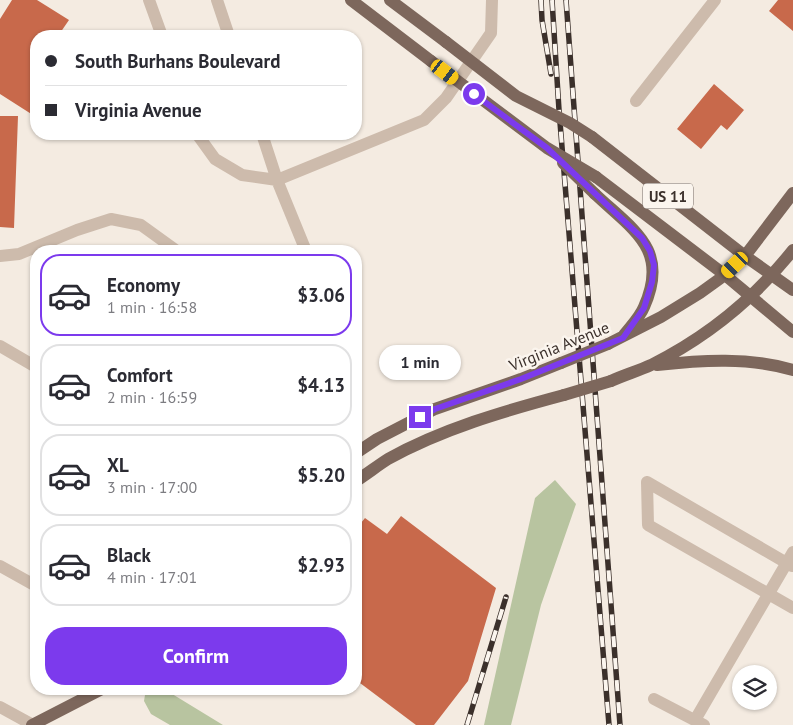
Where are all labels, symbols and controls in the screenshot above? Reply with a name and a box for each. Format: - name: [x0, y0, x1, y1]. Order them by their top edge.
- text: South Burhans Boulevard: [75, 49, 280, 73]
- car: [428, 57, 461, 87]
- route start: [463, 83, 485, 105]
- text: Virginia Avenue: [75, 98, 202, 122]
- road number: US 11: [643, 184, 693, 208]
- car: [718, 249, 751, 281]
- icon: car: [47, 273, 92, 318]
- text: Economy: [107, 273, 180, 297]
- text: $3.06: [297, 283, 345, 307]
- text: 1 min · 16:58: [107, 297, 197, 317]
- street label: Virginia Avenue: [505, 317, 612, 376]
- callout: 1 min: [379, 344, 461, 380]
- text: 1 min: [400, 352, 440, 372]
- icon: car: [47, 363, 92, 408]
- text: Comfort: [107, 363, 173, 387]
- text: $4.13: [297, 373, 345, 397]
- text: 2 min · 16:59: [107, 387, 197, 407]
- route end: [409, 406, 431, 428]
- icon: car: [47, 453, 92, 498]
- text: XL: [107, 453, 129, 477]
- text: $5.20: [297, 463, 345, 487]
- text: 3 min · 17:00: [107, 477, 197, 497]
- icon: car: [47, 543, 92, 588]
- text: Black: [107, 543, 151, 567]
- text: $2.93: [297, 553, 345, 577]
- text: 4 min · 17:01: [107, 567, 197, 587]
- button: Confirm: [45, 627, 347, 685]
- map controls: [732, 665, 777, 710]
- button: layers: [732, 665, 777, 710]

